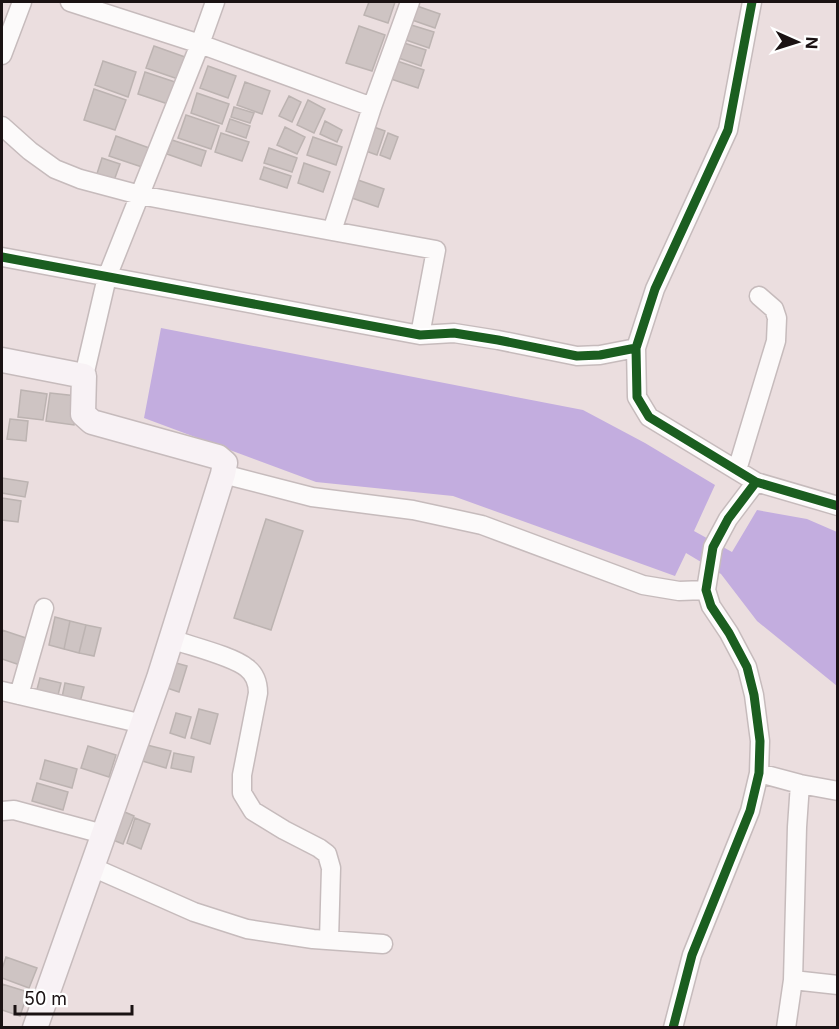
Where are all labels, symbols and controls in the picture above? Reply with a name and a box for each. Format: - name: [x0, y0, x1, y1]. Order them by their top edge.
- north arrow: [767, 12, 827, 72]
- text: N: [802, 36, 822, 49]
- scale bar: [15, 978, 132, 1016]
- text: 50 m: [24, 988, 67, 1009]

